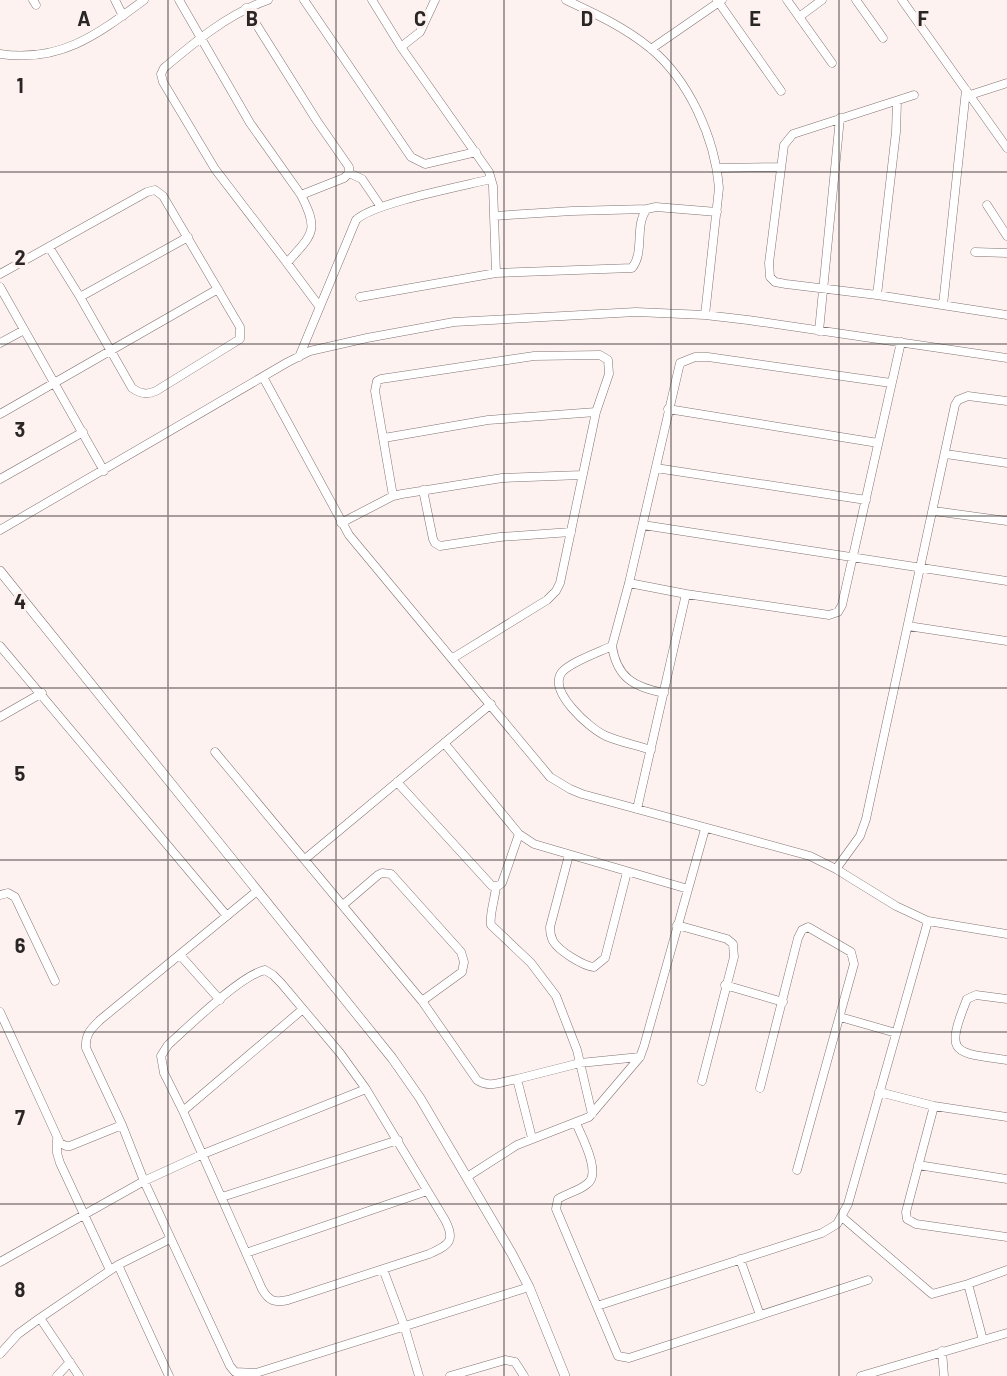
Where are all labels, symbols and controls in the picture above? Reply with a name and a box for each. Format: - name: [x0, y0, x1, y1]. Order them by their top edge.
- text: A: [77, 6, 91, 30]
- text: B: [246, 6, 258, 30]
- text: C: [414, 6, 426, 30]
- text: D: [581, 6, 593, 30]
- text: E: [749, 6, 761, 30]
- text: F: [917, 6, 929, 30]
- text: 1: [16, 73, 24, 97]
- text: 2: [14, 245, 26, 269]
- text: 3: [15, 417, 25, 441]
- text: 4: [14, 589, 26, 613]
- text: 5: [15, 761, 26, 785]
- text: 6: [15, 933, 26, 957]
- text: 7: [15, 1105, 25, 1129]
- text: 8: [15, 1277, 26, 1301]

